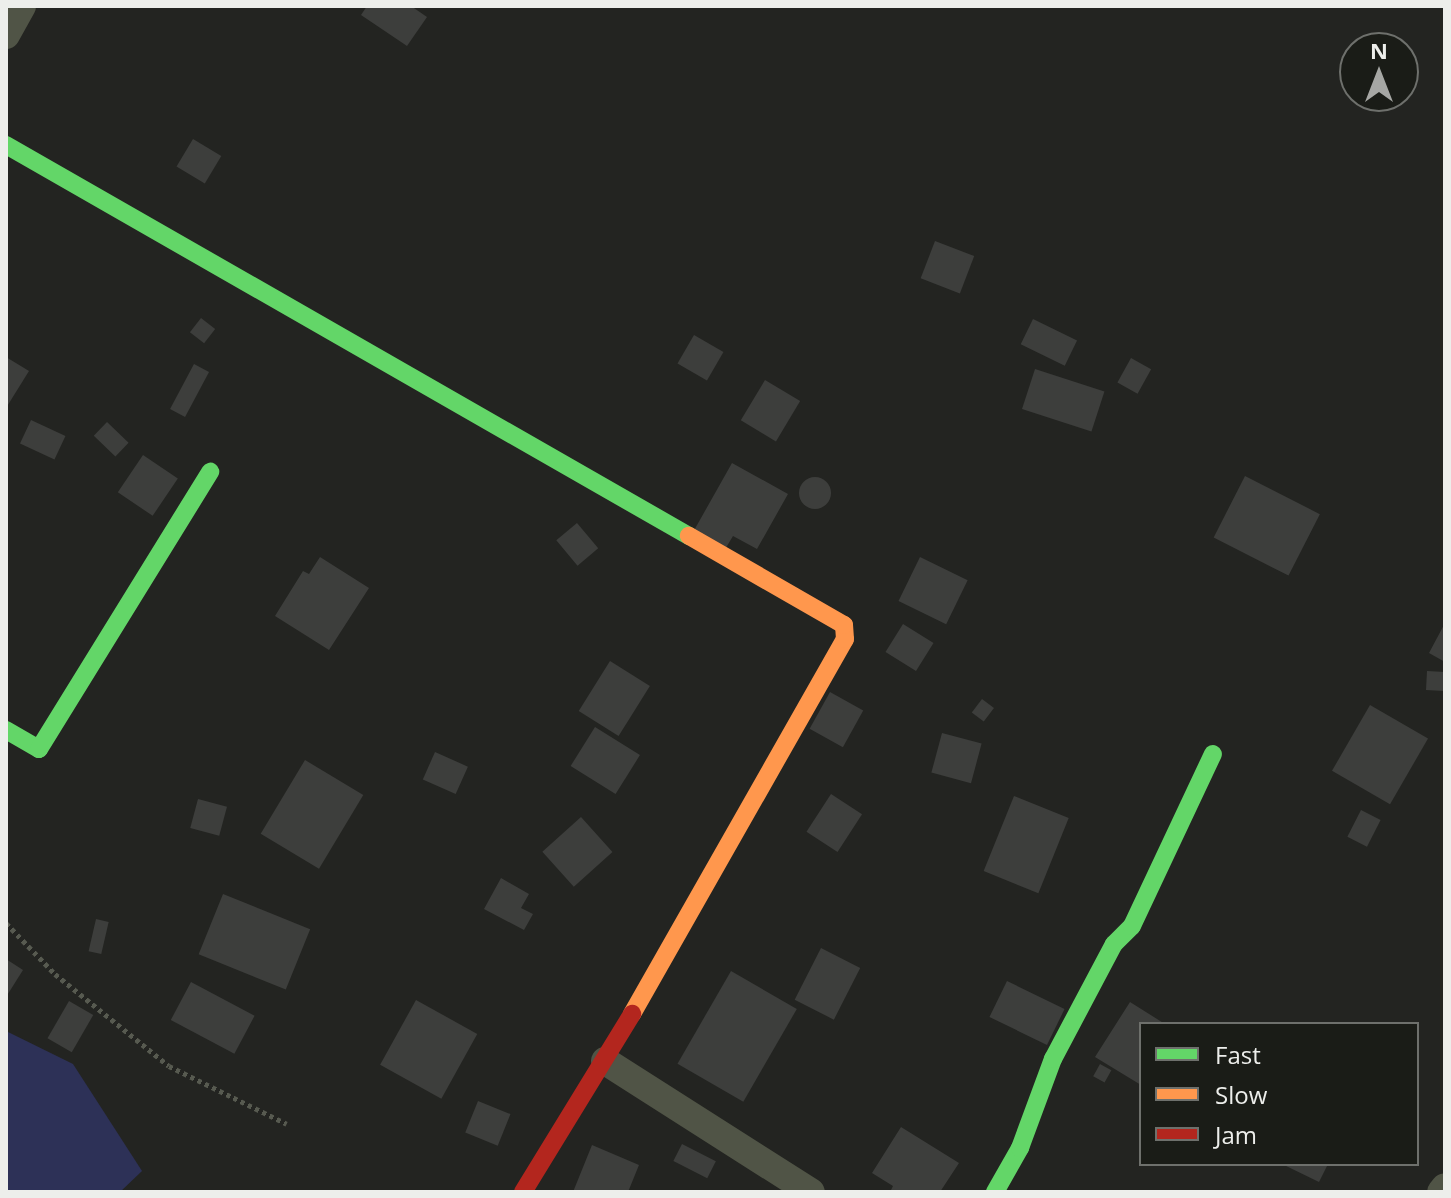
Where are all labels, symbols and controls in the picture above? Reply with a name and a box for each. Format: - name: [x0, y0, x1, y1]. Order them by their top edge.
- north arrow: [1339, 32, 1419, 112]
- text: N: [1370, 35, 1388, 65]
- legend: [1139, 1022, 1419, 1166]
- text: Fast: [1215, 1038, 1261, 1071]
- text: Slow: [1215, 1078, 1267, 1111]
- text: Jam: [1215, 1118, 1257, 1151]

